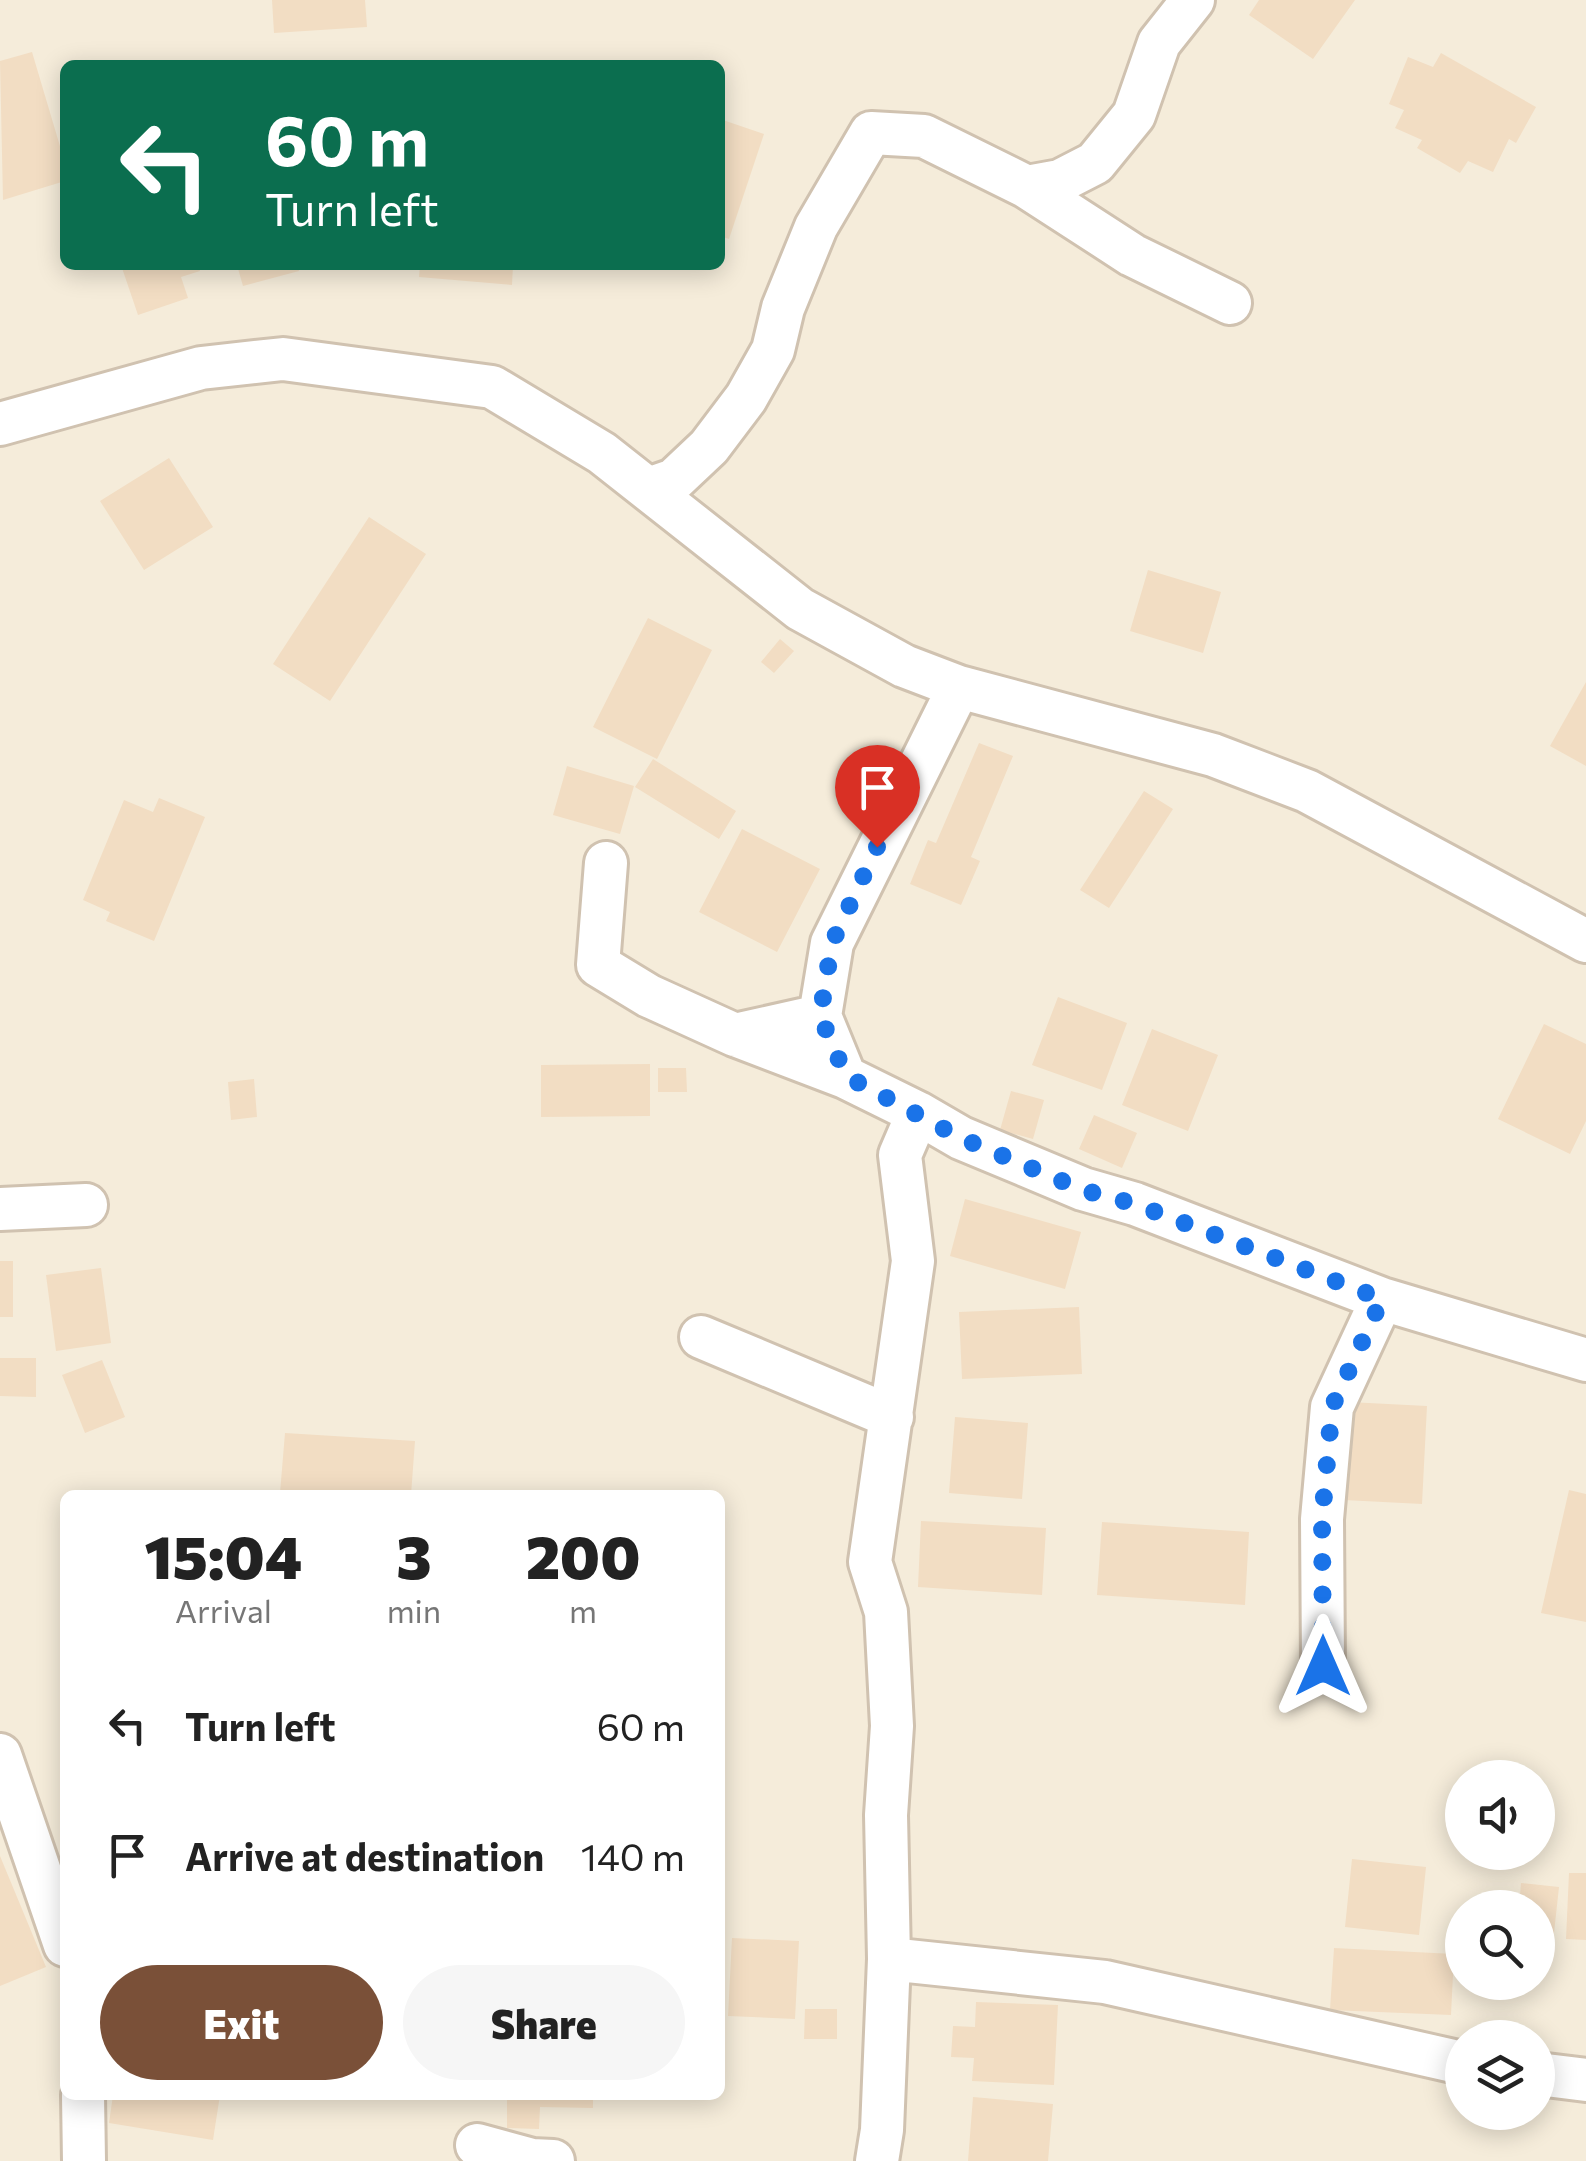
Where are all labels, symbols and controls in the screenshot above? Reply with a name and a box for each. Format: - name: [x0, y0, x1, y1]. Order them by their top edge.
- text: 60 m: [265, 95, 429, 180]
- icon: left: [100, 100, 230, 230]
- text: Turn left: [265, 180, 439, 235]
- pin: [835, 745, 920, 848]
- icon: arrive: [850, 760, 905, 815]
- text: 15:04: [145, 1518, 302, 1591]
- text: 3: [396, 1518, 432, 1591]
- text: 200: [526, 1518, 640, 1591]
- text: Arrival: [175, 1590, 272, 1630]
- text: min: [387, 1590, 441, 1630]
- text: m: [569, 1590, 597, 1630]
- position arrow: [1271, 1614, 1375, 1718]
- icon: left: [100, 1698, 155, 1753]
- text: Turn left: [185, 1702, 336, 1749]
- text: 60 m: [597, 1702, 685, 1749]
- map controls: [1445, 1760, 1555, 2130]
- button: sound: [1445, 1760, 1555, 1870]
- icon: arrive: [100, 1828, 155, 1883]
- text: Arrive at destination: [185, 1832, 544, 1879]
- text: 140 m: [581, 1832, 685, 1879]
- button: search: [1445, 1890, 1555, 2000]
- button: Exit: [100, 1965, 383, 2080]
- button: Share: [403, 1965, 685, 2080]
- button: layers: [1445, 2020, 1555, 2130]

